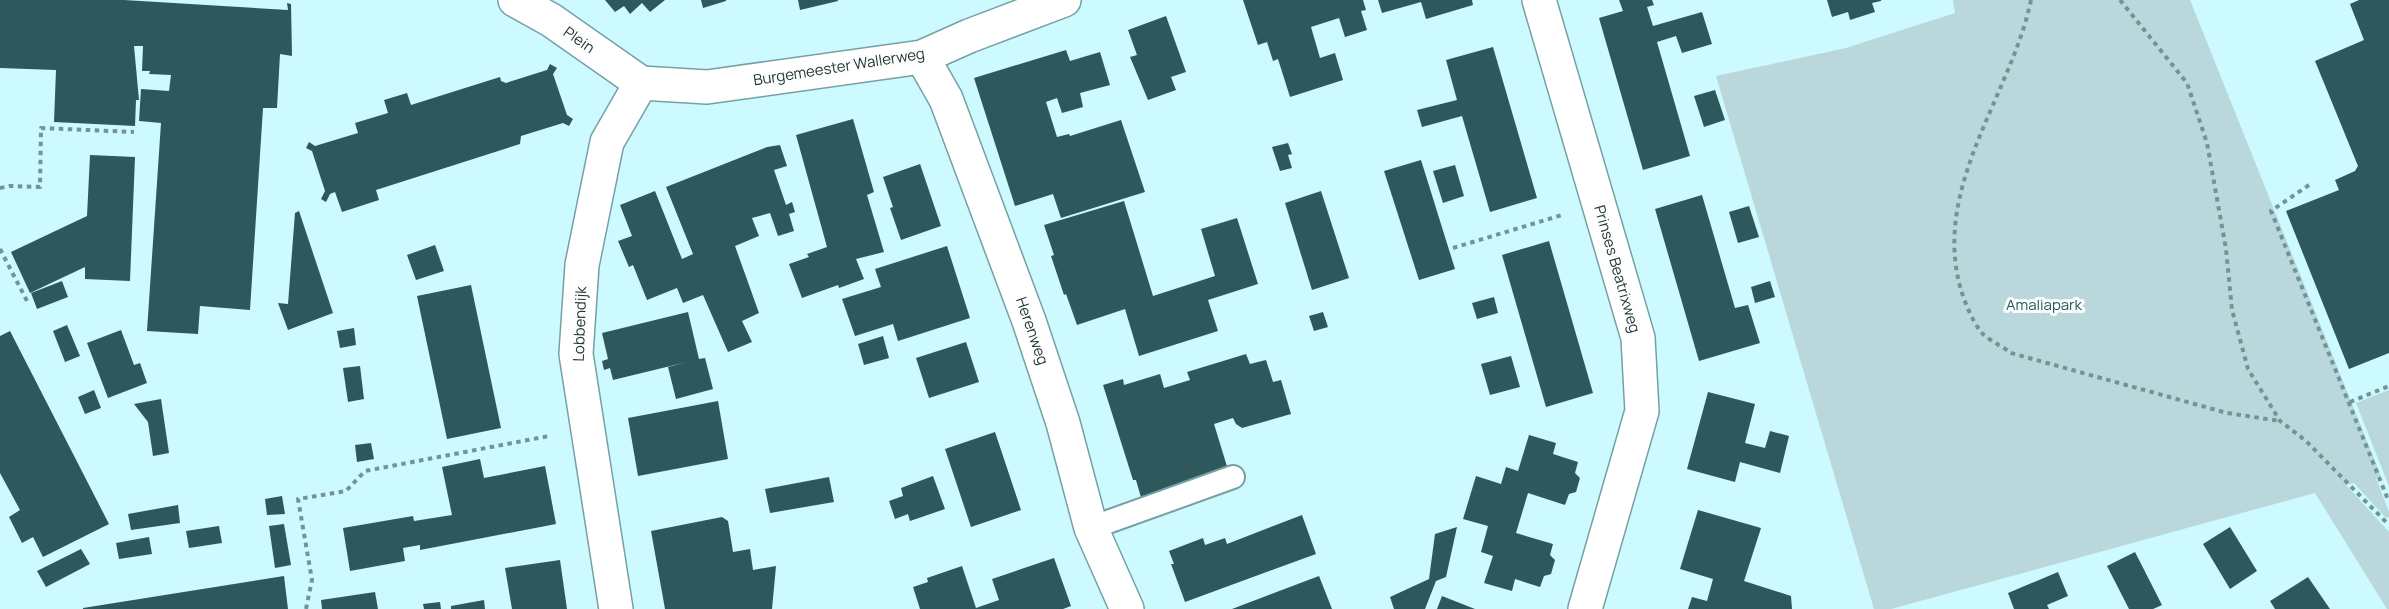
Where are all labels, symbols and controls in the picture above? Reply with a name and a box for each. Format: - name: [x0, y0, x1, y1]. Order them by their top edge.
- street label: Plein: [559, 21, 599, 58]
- street label: Burgemeester Wallerweg: [752, 43, 926, 90]
- street label: Prinses Beatrixweg: [1589, 202, 1646, 335]
- street label: Lobbendijk: [568, 285, 591, 362]
- street label: Herenweg: [1011, 294, 1054, 368]
- park label: Amaliapark: [2006, 294, 2083, 315]

